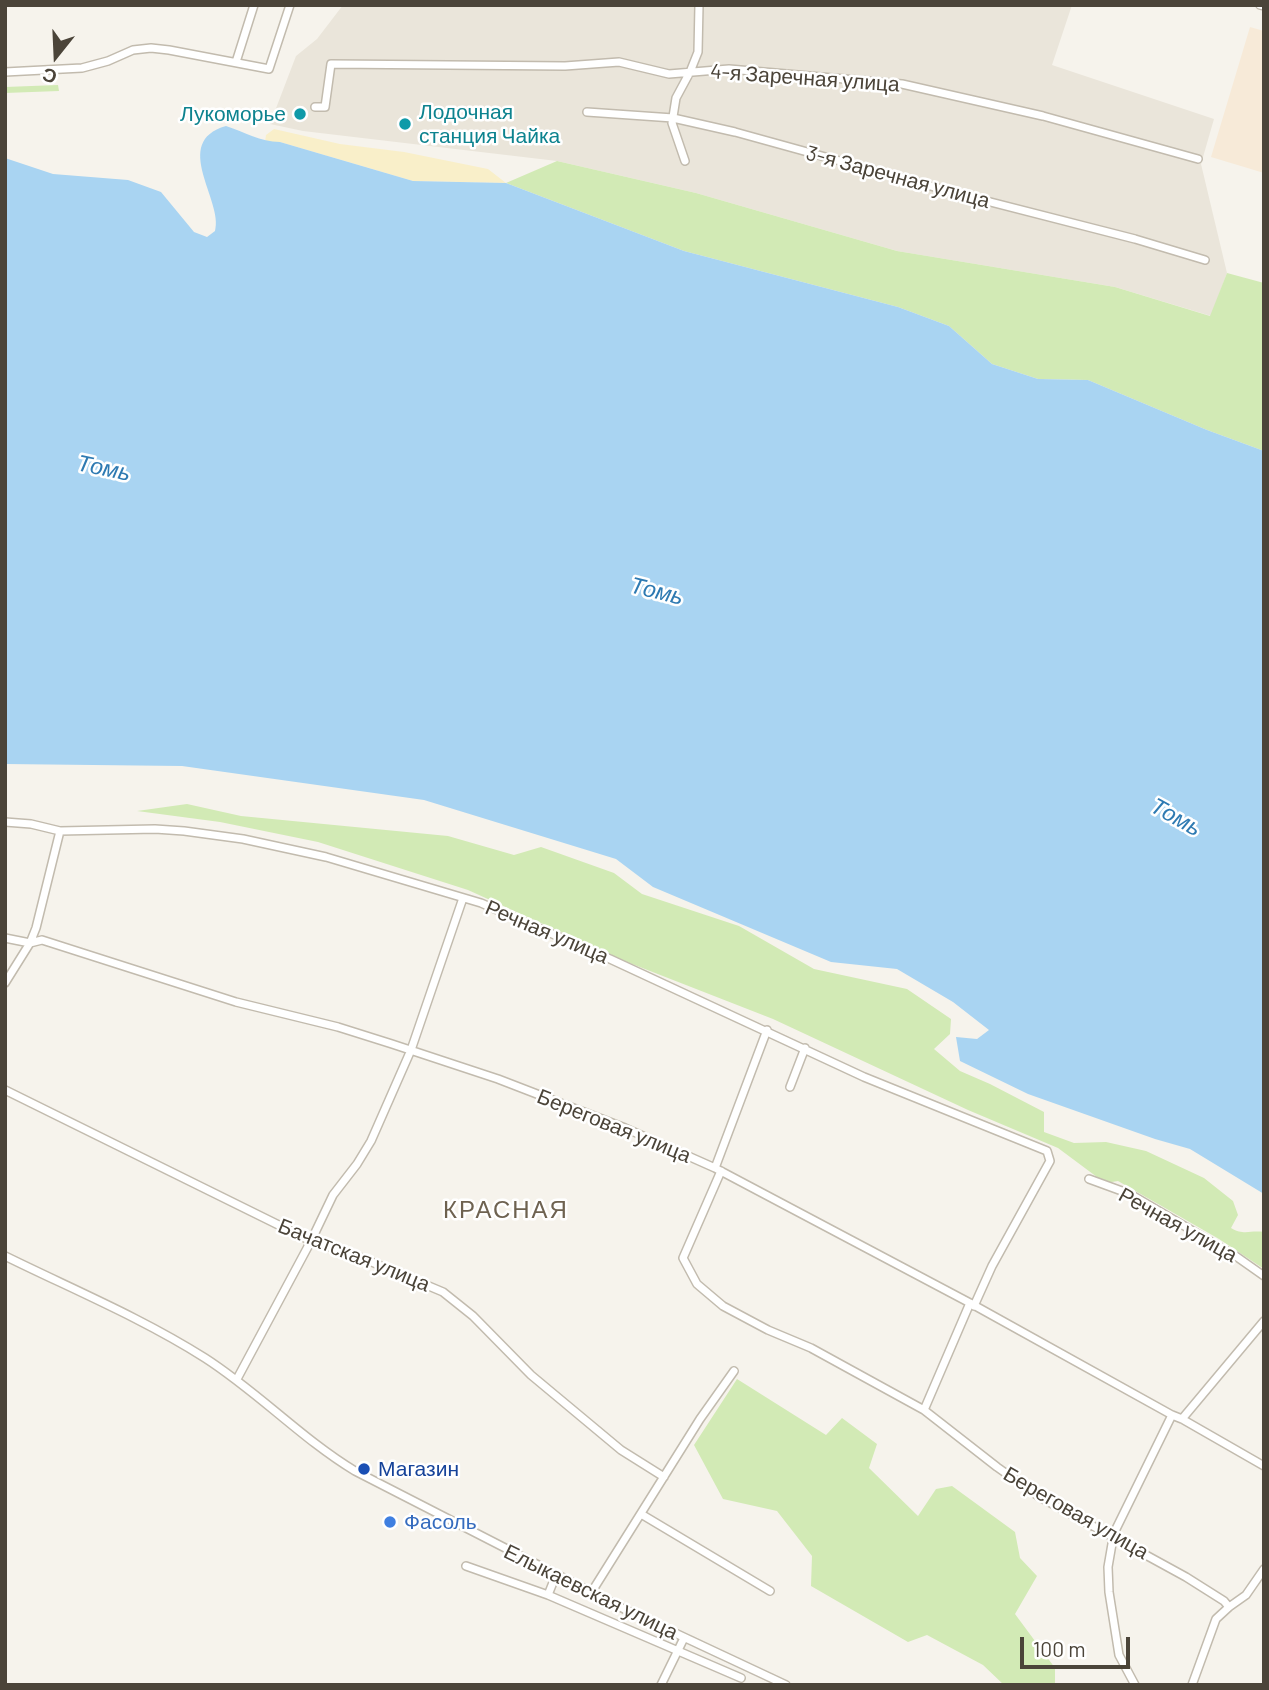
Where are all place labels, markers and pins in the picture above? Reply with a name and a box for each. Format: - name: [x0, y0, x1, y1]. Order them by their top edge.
- place label: Лодочная станция Чайка: [419, 99, 560, 149]
- place label: Лукоморье: [180, 101, 286, 127]
- marker: Лукоморье: [292, 106, 308, 122]
- marker: Лодочная станция Чайка: [397, 116, 413, 132]
- place label: Магазин: [378, 1456, 459, 1482]
- marker: Магазин: [356, 1461, 372, 1477]
- place label: Фасоль: [404, 1509, 477, 1535]
- marker: Фасоль: [382, 1514, 398, 1530]

